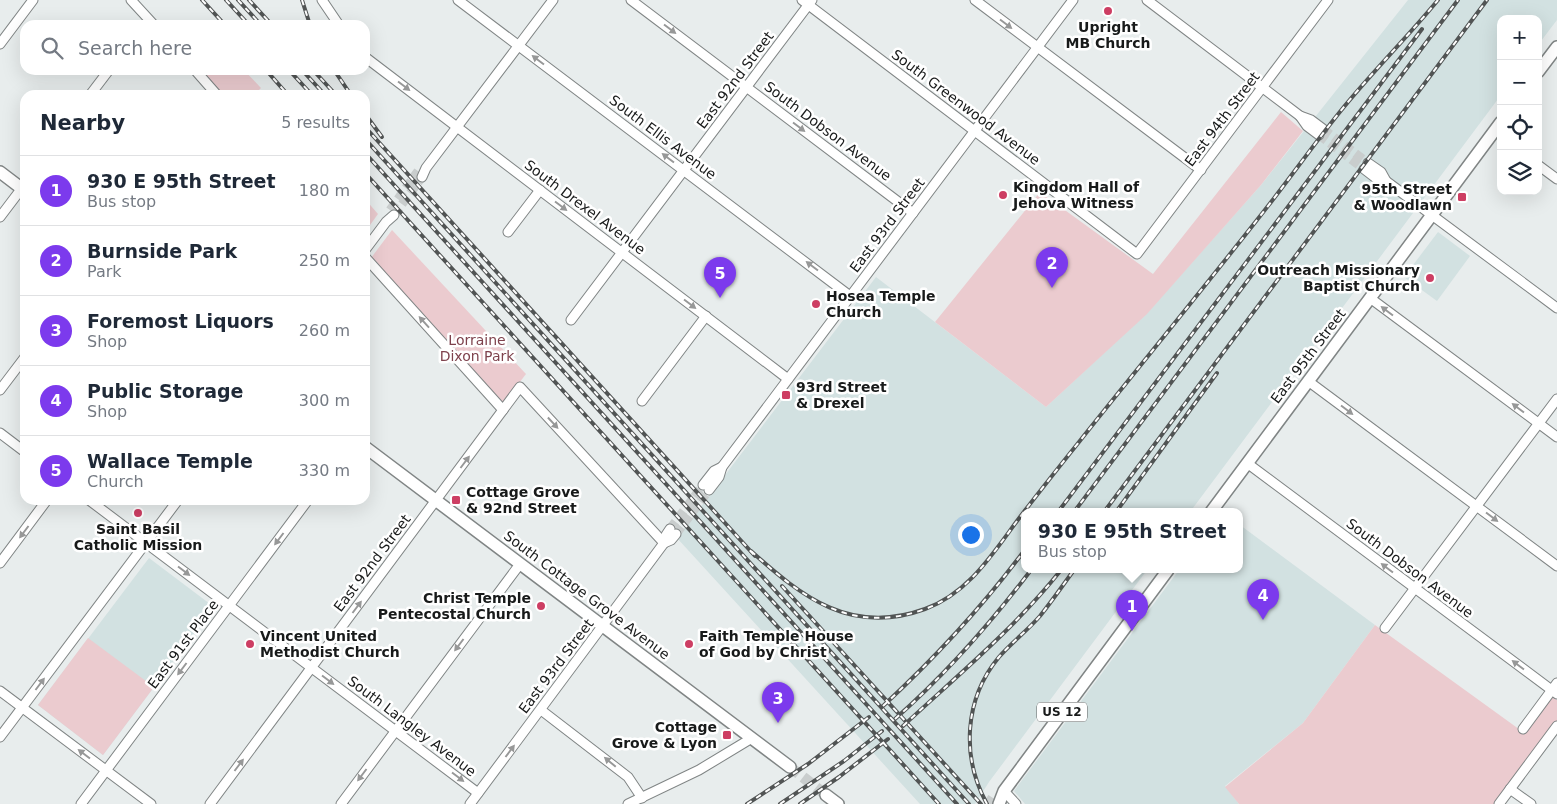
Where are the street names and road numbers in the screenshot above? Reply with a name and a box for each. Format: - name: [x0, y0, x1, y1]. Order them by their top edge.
- street label: East 92nd Street: [693, 28, 777, 132]
- street label: South Greenwood Avenue: [889, 46, 1043, 168]
- street label: East 94th Street: [1181, 68, 1263, 169]
- street label: South Dobson Avenue: [761, 78, 895, 184]
- street label: South Ellis Avenue: [607, 92, 719, 182]
- street label: South Drexel Avenue: [522, 157, 648, 257]
- street label: East 93rd Street: [846, 174, 928, 275]
- street label: East 95th Street: [1267, 305, 1349, 406]
- street label: East 92nd Street: [330, 511, 414, 615]
- street label: South Dobson Avenue: [1343, 515, 1477, 621]
- street label: South Cottage Grove Avenue: [501, 527, 673, 663]
- street label: East 91st Place: [144, 596, 222, 692]
- street label: East 93rd Street: [515, 615, 597, 716]
- street label: South Langley Avenue: [345, 673, 479, 779]
- road number: US 12: [1037, 702, 1087, 722]

